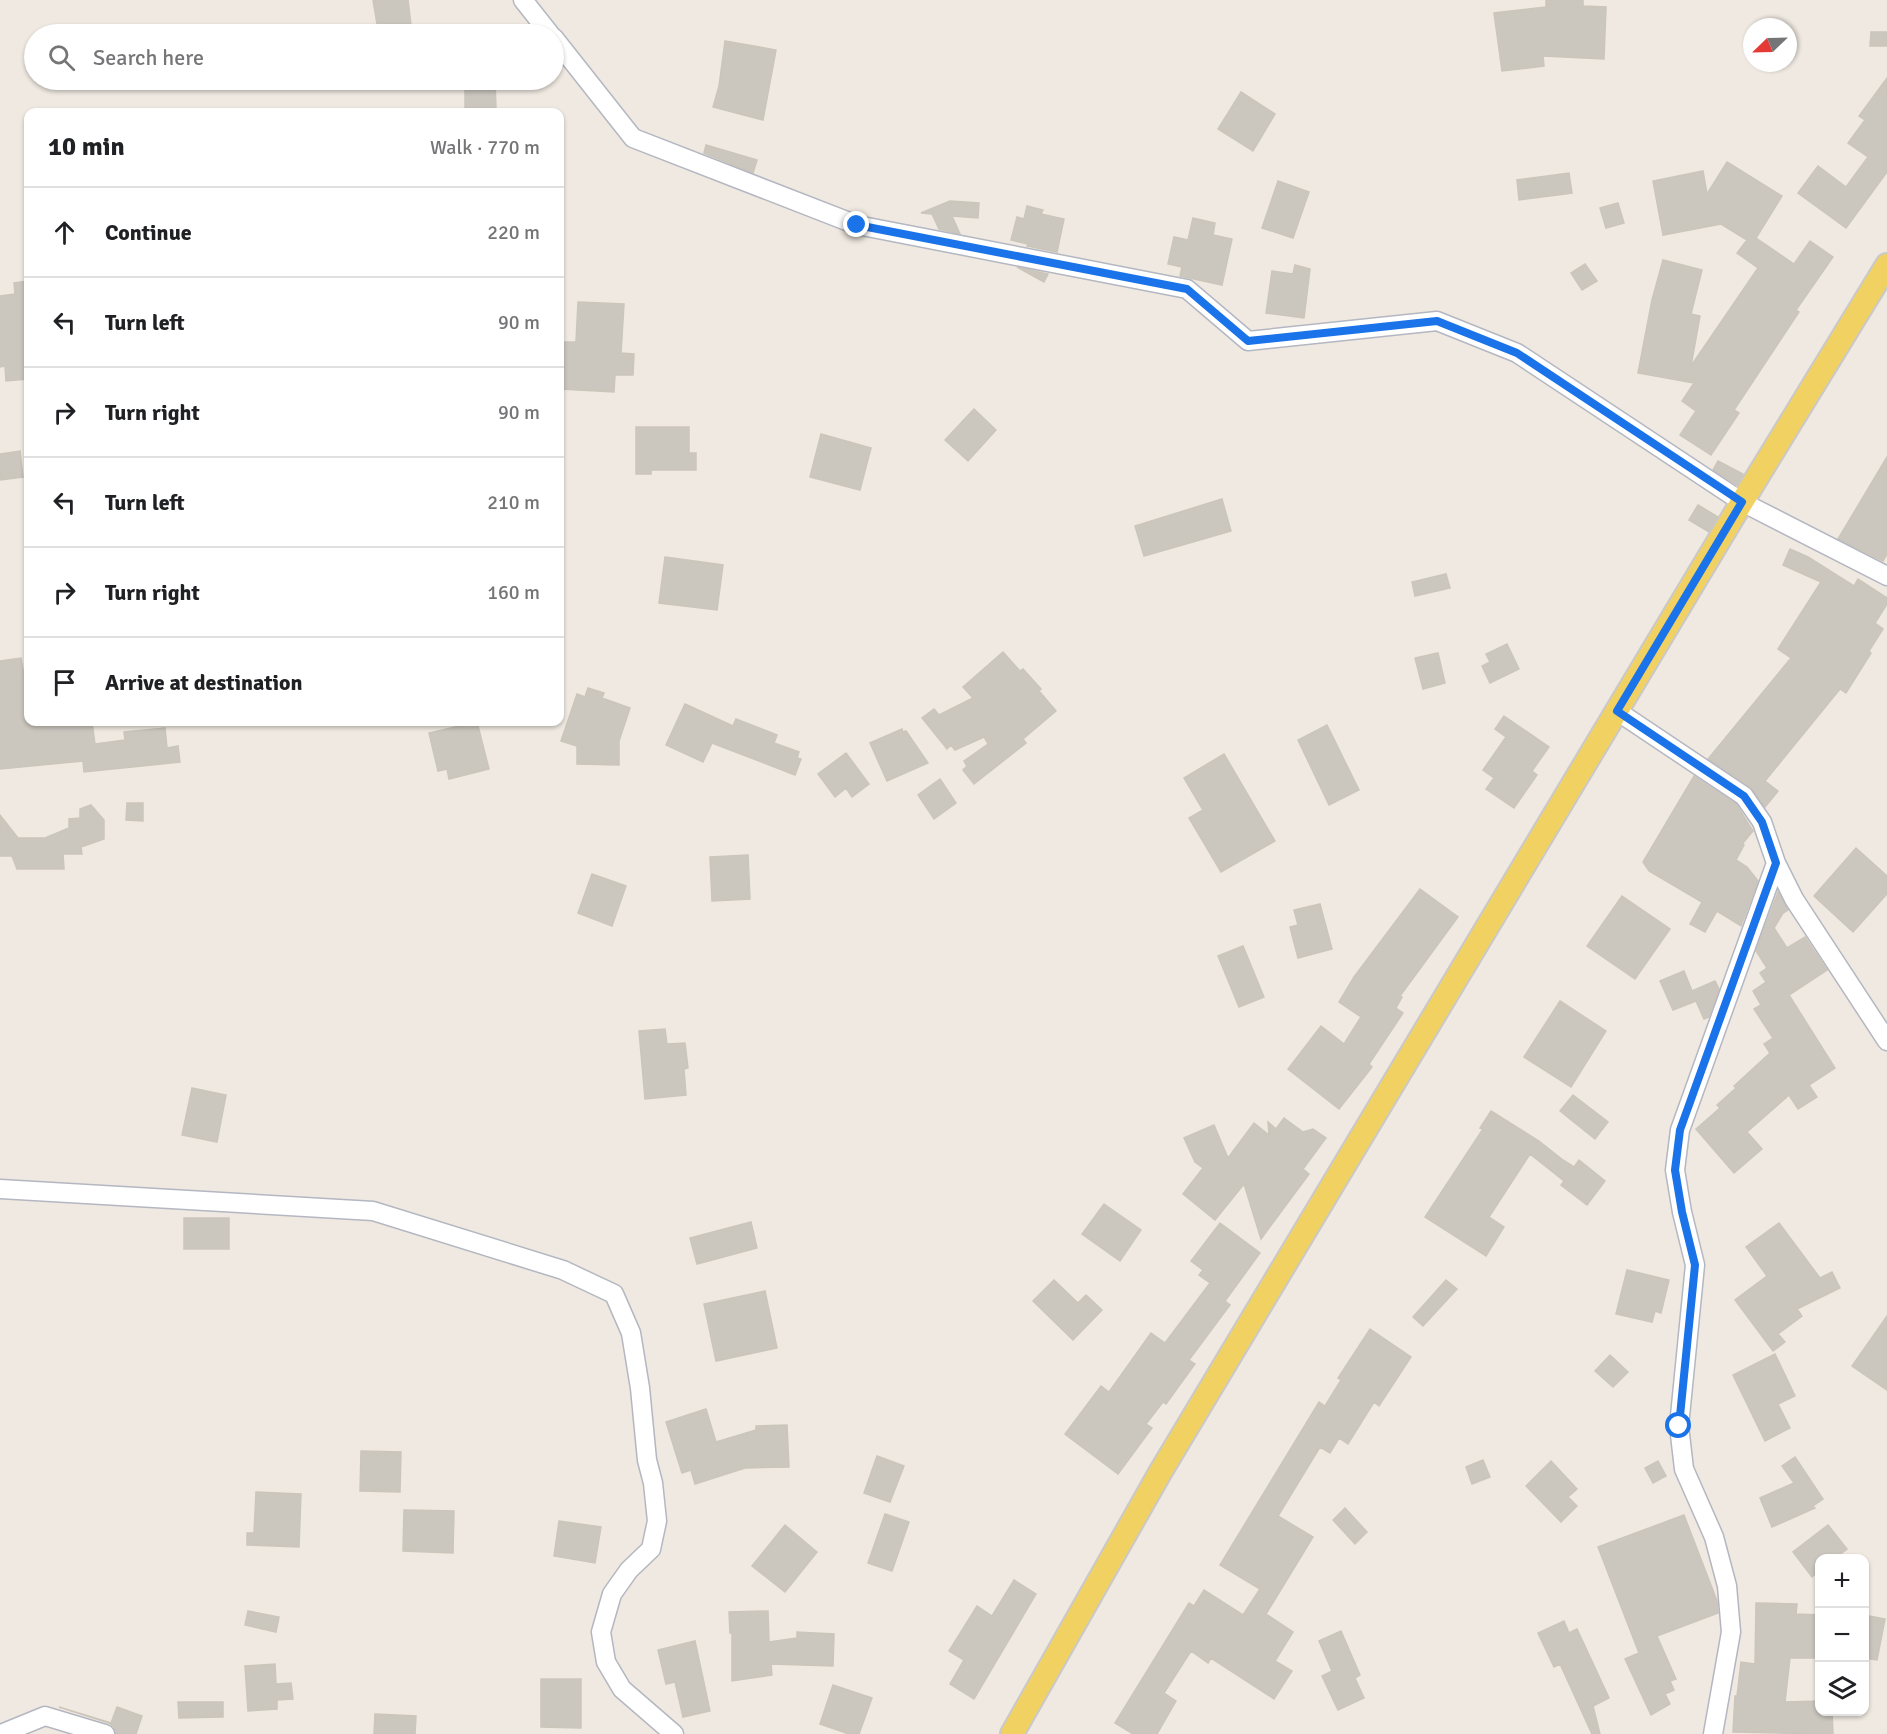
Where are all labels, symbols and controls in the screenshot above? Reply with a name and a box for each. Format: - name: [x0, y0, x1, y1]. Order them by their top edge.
- north arrow: [1743, 18, 1797, 72]
- search box: [24, 24, 564, 90]
- icon: search: [45, 41, 78, 74]
- text: Search here: [93, 44, 204, 71]
- text: 10 min: [48, 131, 125, 163]
- text: Walk · 770 m: [430, 135, 540, 160]
- route end: [843, 211, 869, 237]
- icon: ahead: [48, 216, 81, 249]
- text: Continue: [105, 219, 192, 246]
- text: 220 m: [487, 220, 540, 245]
- icon: left: [48, 306, 81, 339]
- text: Turn left: [105, 309, 185, 336]
- text: 90 m: [498, 310, 540, 335]
- icon: right: [48, 396, 81, 429]
- text: Turn right: [105, 399, 200, 426]
- text: 90 m: [498, 400, 540, 425]
- icon: left: [48, 486, 81, 519]
- text: Turn left: [105, 489, 185, 516]
- text: 210 m: [487, 490, 540, 515]
- icon: right: [48, 576, 81, 609]
- text: Turn right: [105, 579, 200, 606]
- text: 160 m: [487, 580, 540, 605]
- icon: arrive: [48, 666, 81, 699]
- text: Arrive at destination: [105, 669, 302, 696]
- route start: [1665, 1412, 1691, 1438]
- map controls: [1815, 1554, 1869, 1716]
- button: +: [1815, 1554, 1869, 1608]
- button: −: [1815, 1608, 1869, 1662]
- button: layers: [1815, 1662, 1869, 1716]

